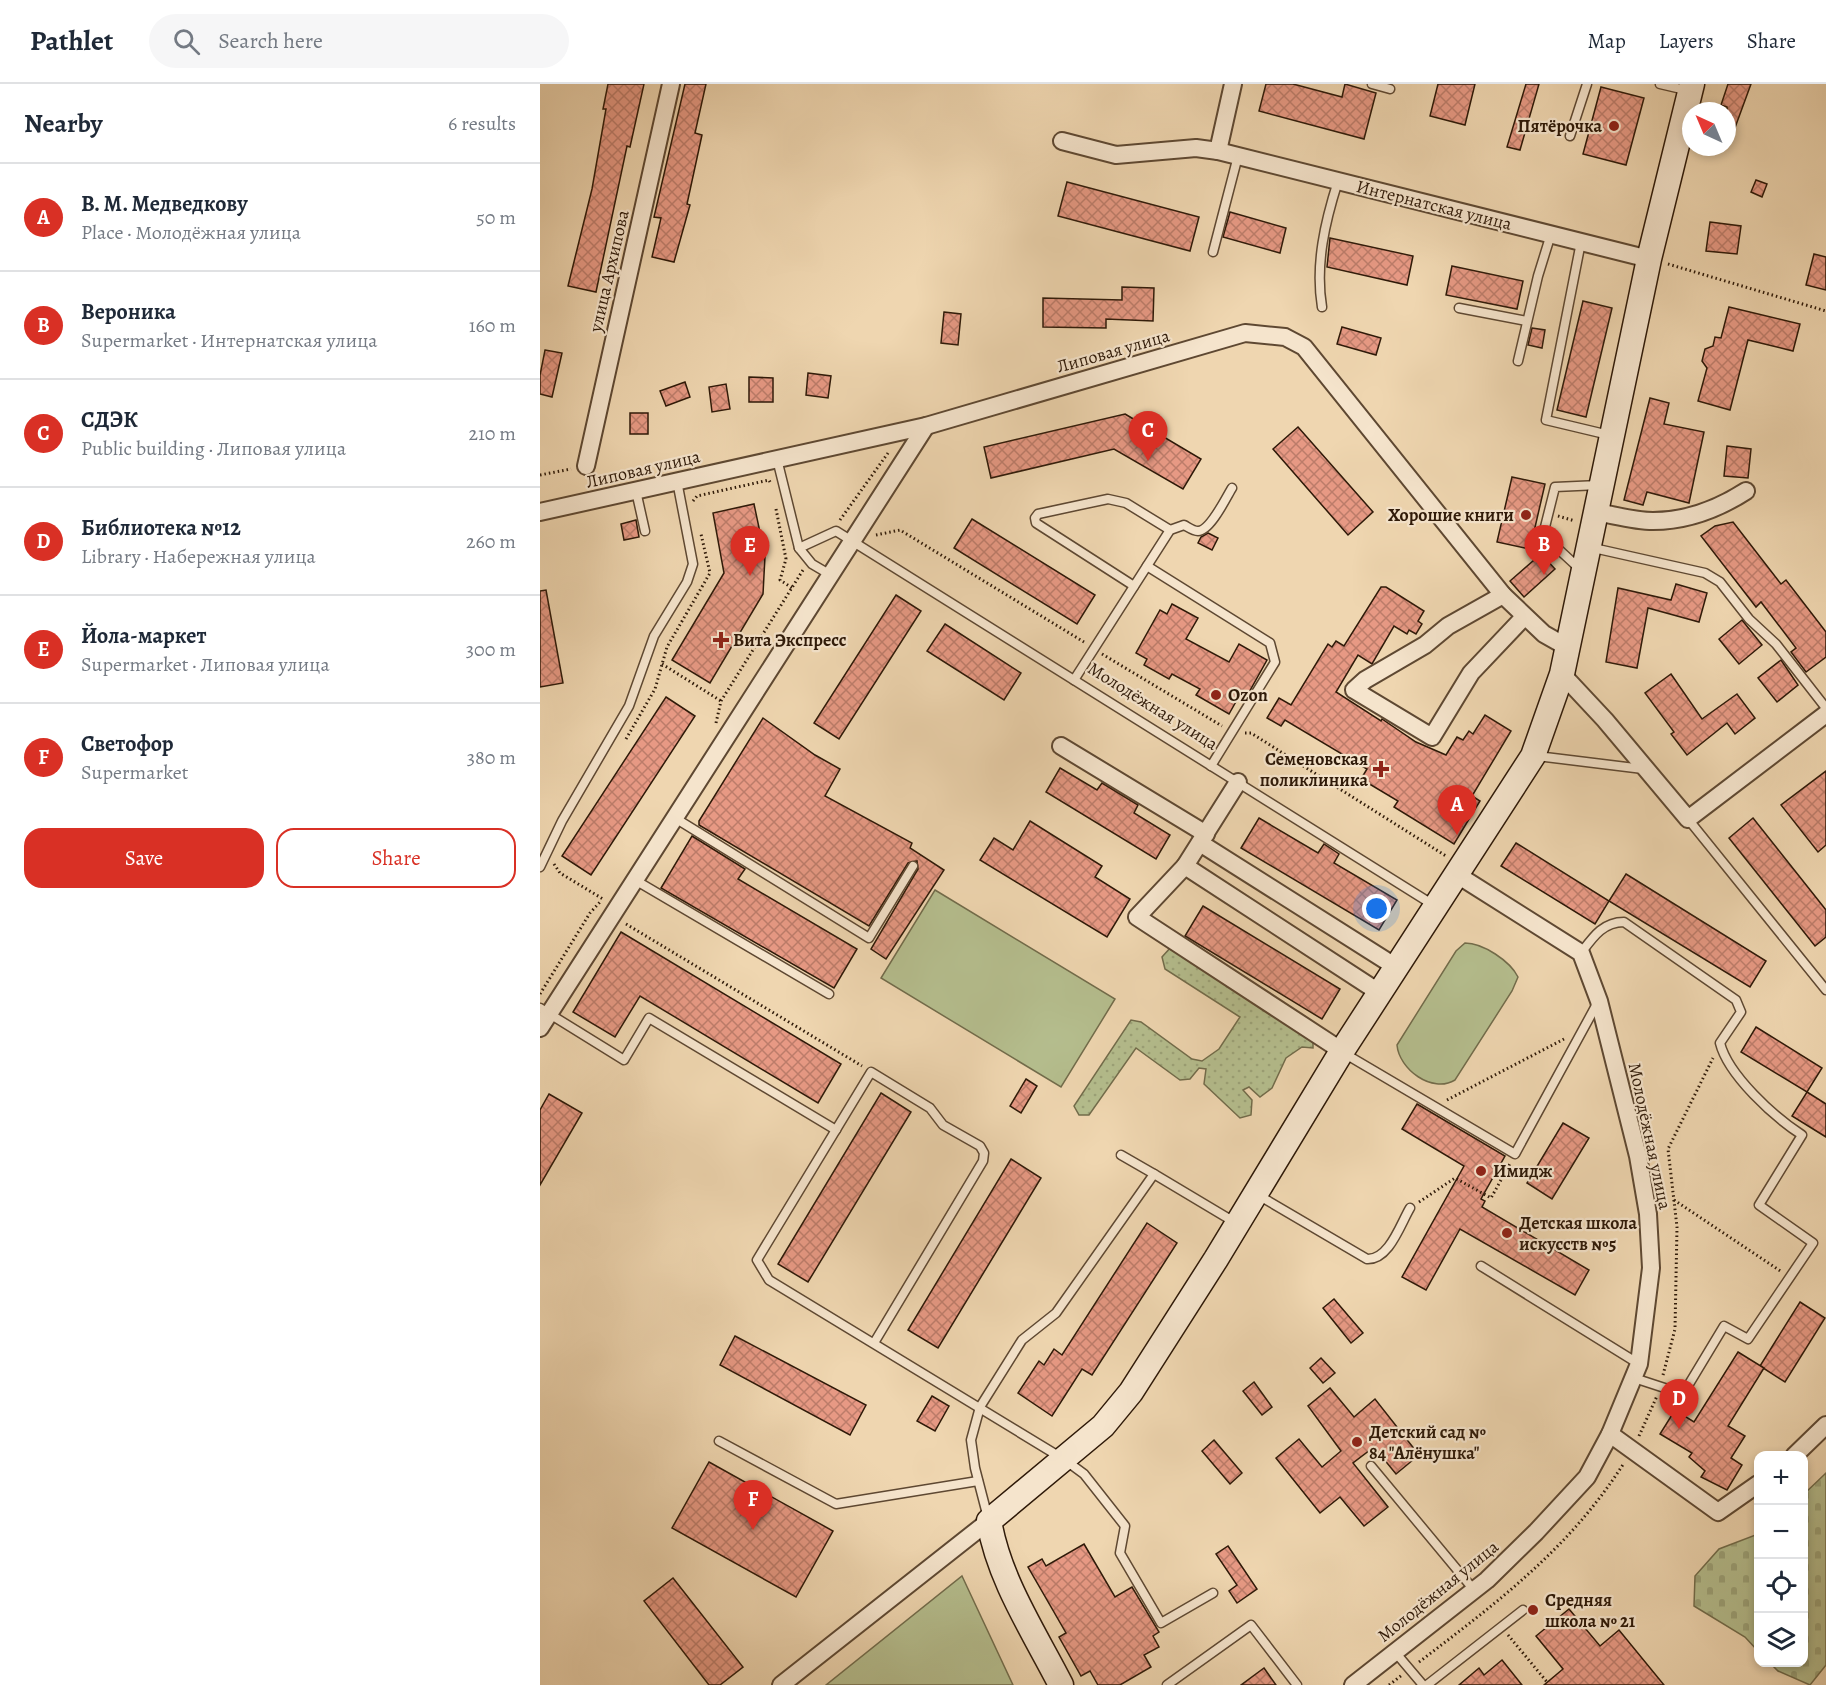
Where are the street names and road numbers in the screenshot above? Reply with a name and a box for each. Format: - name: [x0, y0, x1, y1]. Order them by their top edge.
- street label: Интернатская улица: [1354, 174, 1515, 236]
- street label: улица Архипова: [583, 207, 635, 335]
- street label: Липовая улица: [1054, 323, 1173, 379]
- street label: Липовая улица: [584, 444, 703, 494]
- street label: Молодёжная улица: [1083, 656, 1223, 756]
- street label: Молодёжная улица: [1623, 1061, 1677, 1212]
- street label: Молодёжная улица: [1372, 1534, 1504, 1647]

